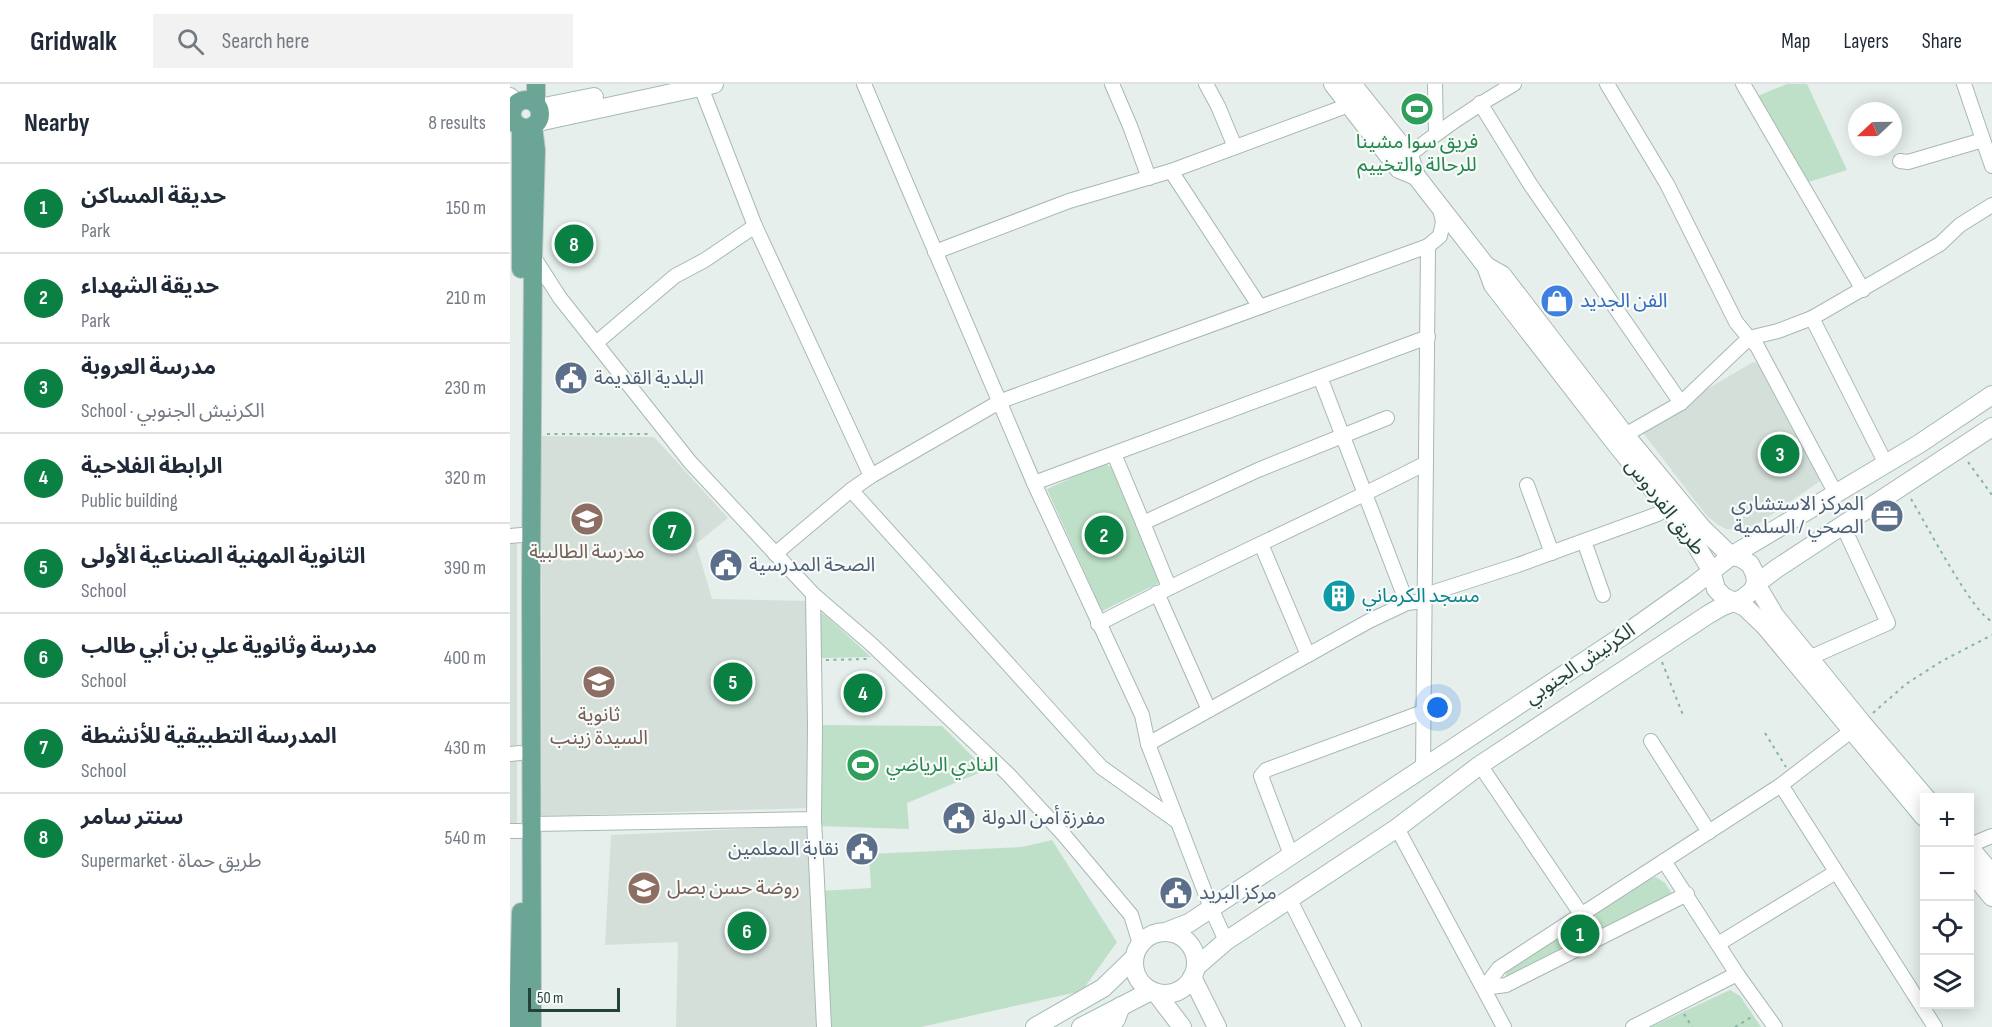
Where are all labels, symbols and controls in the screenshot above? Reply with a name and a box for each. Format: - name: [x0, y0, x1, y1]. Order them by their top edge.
- search box: [153, 14, 573, 68]
- text: Gridwalk: [30, 25, 117, 58]
- icon: search: [174, 25, 207, 58]
- text: Search here: [222, 28, 309, 55]
- text: Map: [1781, 29, 1810, 54]
- text: Layers: [1843, 29, 1889, 54]
- text: Share: [1922, 29, 1962, 54]
- sports icon: فريق سوا مشينا للرحالة والتخييم: [1399, 91, 1435, 127]
- north arrow: [1848, 102, 1902, 156]
- text: Nearby: [24, 108, 90, 139]
- text: 8 results: [428, 111, 486, 135]
- place label: فريق سوا مشينا للرحالة والتخييم: [1356, 130, 1478, 179]
- text: حديقة المساكن: [81, 183, 226, 210]
- text: 1: [40, 196, 47, 220]
- text: 150 m: [446, 196, 486, 220]
- text: Park: [81, 219, 110, 243]
- pin: 8: [554, 222, 594, 266]
- text: حديقة الشهداء: [81, 273, 219, 300]
- shop icon: الفن الجديد: [1539, 283, 1575, 319]
- text: 2: [39, 286, 48, 310]
- text: 210 m: [446, 286, 486, 310]
- place label: الفن الجديد: [1580, 289, 1668, 313]
- text: Park: [81, 309, 110, 333]
- text: مدرسة العروبة: [81, 354, 216, 381]
- public building icon: البلدية القديمة: [553, 360, 589, 396]
- place label: البلدية القديمة: [594, 366, 704, 390]
- text: 3: [39, 376, 48, 400]
- text: 230 m: [444, 376, 486, 400]
- text: School · الكرنيش الجنوبي: [81, 399, 265, 423]
- pin: 3: [1760, 432, 1800, 476]
- text: الرابطة الفلاحية: [81, 453, 223, 480]
- street label: طريق الفردوس: [1620, 454, 1710, 560]
- text: 4: [39, 466, 48, 490]
- text: 320 m: [444, 466, 486, 490]
- text: Public building: [81, 489, 178, 513]
- place label: المركز الاستشاري الصحي / السلمية: [1731, 492, 1864, 542]
- office icon: المركز الاستشاري الصحي / السلمية: [1869, 498, 1905, 534]
- school or university icon: مدرسة الطالبية: [569, 501, 605, 537]
- pin: 7: [652, 508, 692, 554]
- pin: 2: [1084, 512, 1124, 558]
- place label: مدرسة الطالبية: [529, 540, 645, 564]
- text: الثانوية المهنية الصناعية الأولى: [81, 543, 366, 570]
- public building icon: الصحة المدرسية: [708, 547, 744, 583]
- place label: الصحة المدرسية: [749, 553, 875, 577]
- text: 5: [39, 556, 48, 580]
- text: 390 m: [444, 556, 486, 580]
- building icon: مسجد الكرماني: [1321, 578, 1357, 614]
- text: School: [81, 579, 126, 603]
- place label: مسجد الكرماني: [1362, 584, 1480, 611]
- street label: الكرنيش الجنوبي: [1520, 618, 1641, 712]
- text: مدرسة وثانوية علي بن أبي طالب: [81, 633, 377, 660]
- text: 6: [39, 646, 48, 670]
- text: 400 m: [444, 646, 486, 670]
- pin: 5: [714, 660, 752, 704]
- school or university icon: ثانوية السيدة زينب: [581, 664, 617, 700]
- text: School: [81, 669, 126, 693]
- pin: 4: [844, 670, 882, 716]
- your location: [1423, 693, 1452, 722]
- place label: ثانوية السيدة زينب: [550, 703, 648, 750]
- text: المدرسة التطبيقية للأنشطة: [81, 723, 337, 750]
- text: 7: [39, 736, 48, 760]
- text: 430 m: [444, 736, 486, 760]
- sports icon: النادي الرياضي: [845, 747, 881, 783]
- place label: النادي الرياضي: [886, 753, 998, 780]
- text: School: [81, 759, 126, 783]
- map controls: [1920, 793, 1974, 1009]
- button: +: [1920, 793, 1974, 847]
- public building icon: مفرزة أمن الدولة: [941, 800, 977, 836]
- text: سنتر سامر: [81, 804, 183, 831]
- place label: مفرزة أمن الدولة: [982, 805, 1106, 830]
- text: 8: [39, 826, 48, 850]
- text: 540 m: [445, 826, 486, 850]
- public building icon: نقابة المعلمين: [844, 831, 880, 867]
- place label: نقابة المعلمين: [728, 837, 839, 861]
- button: −: [1920, 847, 1974, 901]
- text: Supermarket · طريق حماة: [81, 849, 261, 873]
- school or university icon: روضة حسن بصل: [626, 870, 662, 906]
- public building icon: مركز البريد: [1158, 875, 1194, 911]
- place label: روضة حسن بصل: [667, 876, 800, 900]
- place label: مركز البريد: [1199, 881, 1277, 905]
- button: locate: [1920, 901, 1974, 955]
- pin: 6: [728, 908, 766, 954]
- pin: 1: [1560, 912, 1600, 956]
- button: layers: [1920, 955, 1974, 1009]
- scale bar: [528, 985, 620, 1012]
- text: 50 m: [537, 989, 563, 1008]

